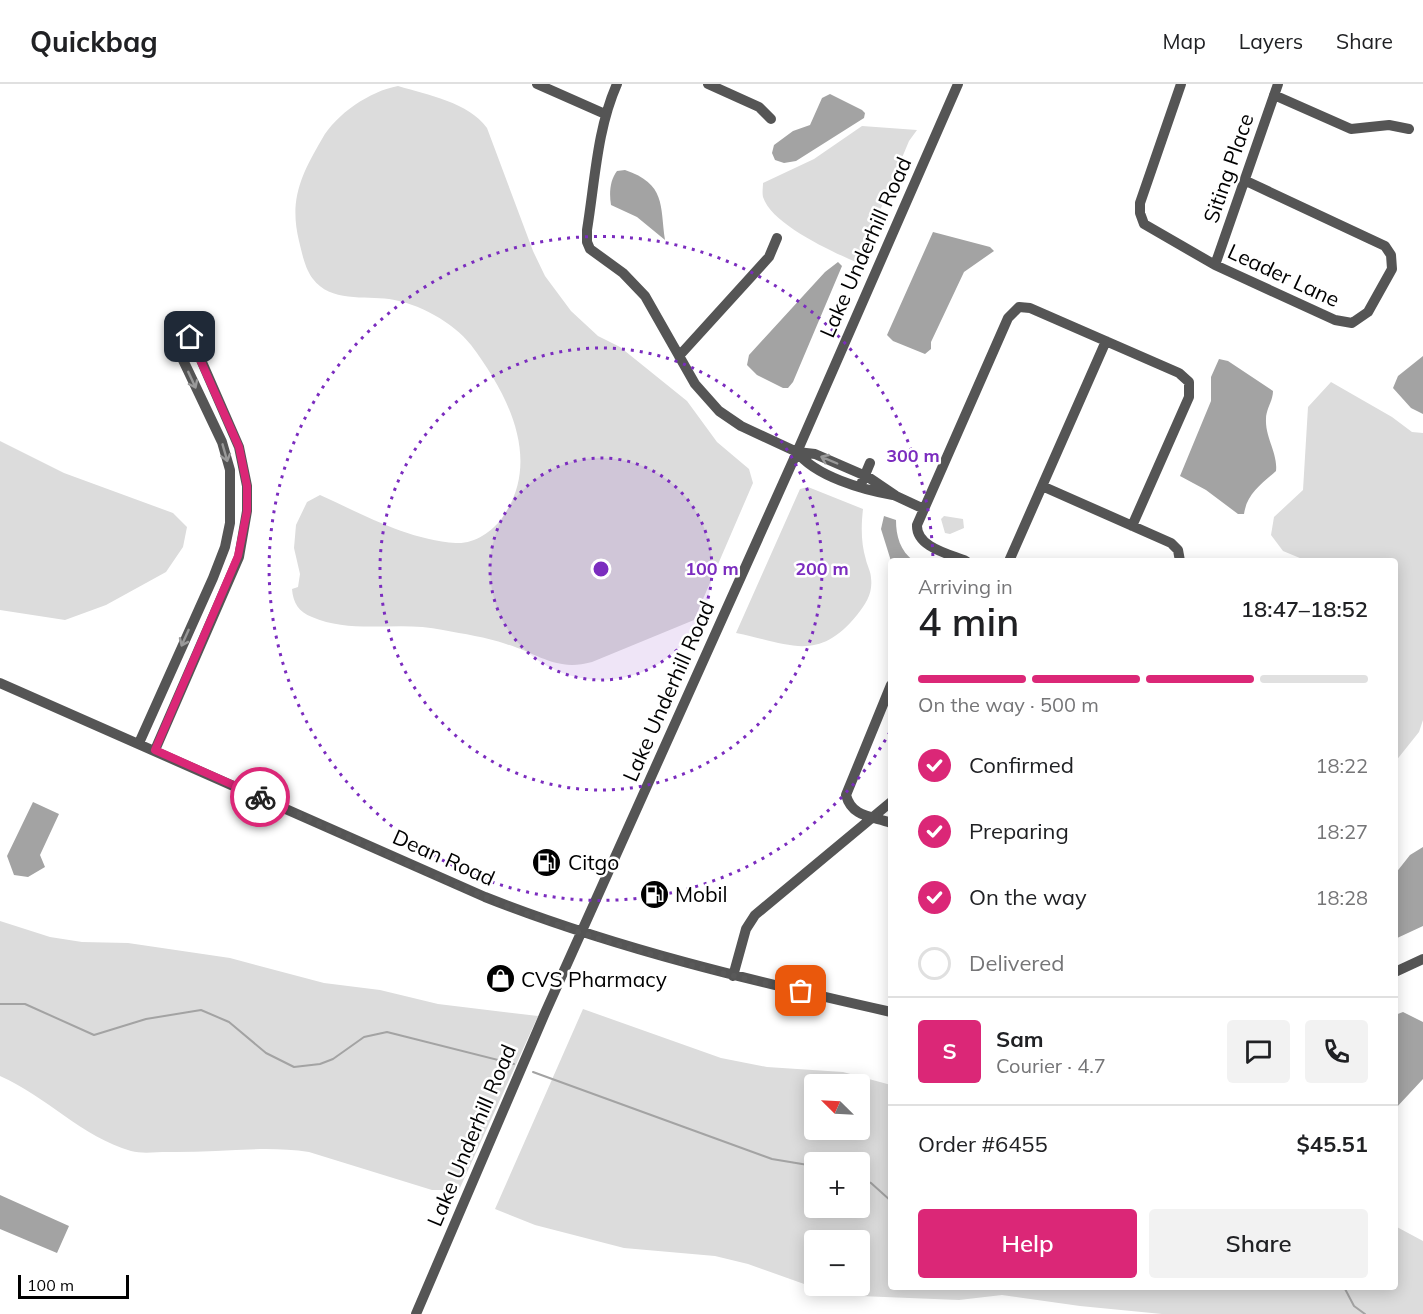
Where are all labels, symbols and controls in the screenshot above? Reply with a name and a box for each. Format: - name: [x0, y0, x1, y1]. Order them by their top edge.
- text: Quickbag: [30, 24, 158, 59]
- text: Map: [1163, 28, 1206, 54]
- text: Layers: [1239, 28, 1303, 54]
- text: Share: [1336, 28, 1393, 54]
- street label: Siting Place: [1197, 110, 1259, 226]
- street label: Lake Underhill Road: [813, 153, 917, 341]
- street label: Leader Lane: [1224, 238, 1344, 312]
- pin: [164, 311, 215, 362]
- icon: home: [173, 320, 206, 353]
- one-way arrow: [187, 370, 199, 388]
- one-way arrow: [220, 443, 231, 462]
- text: 300 m: [886, 444, 940, 467]
- one-way arrow: [821, 454, 839, 465]
- text: 100 m: [685, 557, 739, 580]
- text: 200 m: [795, 557, 849, 580]
- centre of rings: [591, 559, 611, 579]
- text: Arriving in: [918, 574, 1013, 599]
- text: 18:47–18:52: [1241, 595, 1368, 623]
- street label: Lake Underhill Road: [616, 597, 720, 785]
- text: 4 min: [918, 597, 1019, 646]
- one-way arrow: [179, 628, 190, 646]
- text: On the way · 500 m: [918, 692, 1099, 717]
- icon: check: [918, 749, 951, 782]
- text: Confirmed: [969, 751, 1074, 779]
- text: 18:22: [1315, 753, 1368, 778]
- courier: [230, 767, 290, 827]
- icon: bike: [244, 781, 277, 814]
- icon: check: [918, 815, 951, 848]
- text: Preparing: [969, 817, 1069, 845]
- text: 18:27: [1315, 819, 1368, 844]
- street label: Dean Road: [389, 823, 499, 891]
- fuel station icon: Citgo: [531, 846, 563, 878]
- place label: Citgo: [568, 849, 619, 875]
- fuel station icon: Mobil: [638, 878, 670, 910]
- place label: Mobil: [675, 881, 728, 907]
- icon: check: [918, 881, 951, 914]
- text: On the way: [969, 883, 1087, 911]
- text: 18:28: [1315, 885, 1368, 910]
- text: Delivered: [969, 949, 1064, 977]
- shop icon: CVS Pharmacy: [484, 963, 516, 995]
- pin: [775, 965, 826, 1016]
- place label: CVS Pharmacy: [521, 966, 667, 992]
- icon: bag: [784, 974, 817, 1007]
- button: chat: [1227, 1020, 1290, 1083]
- button: phone: [1305, 1020, 1368, 1083]
- text: Sam: [996, 1025, 1044, 1053]
- text: S: [942, 1037, 957, 1065]
- street label: Lake Underhill Road: [421, 1040, 521, 1230]
- text: Courier · 4.7: [996, 1053, 1106, 1078]
- north arrow: [804, 1074, 870, 1140]
- map controls: [804, 1074, 870, 1296]
- text: Order #6455: [918, 1130, 1048, 1158]
- text: $45.51: [1297, 1130, 1368, 1158]
- button: +: [804, 1152, 870, 1218]
- button: Help: [918, 1209, 1137, 1278]
- button: Share: [1149, 1209, 1368, 1278]
- button: −: [804, 1230, 870, 1296]
- scale bar: [18, 1272, 129, 1300]
- text: 100 m: [27, 1275, 74, 1295]

